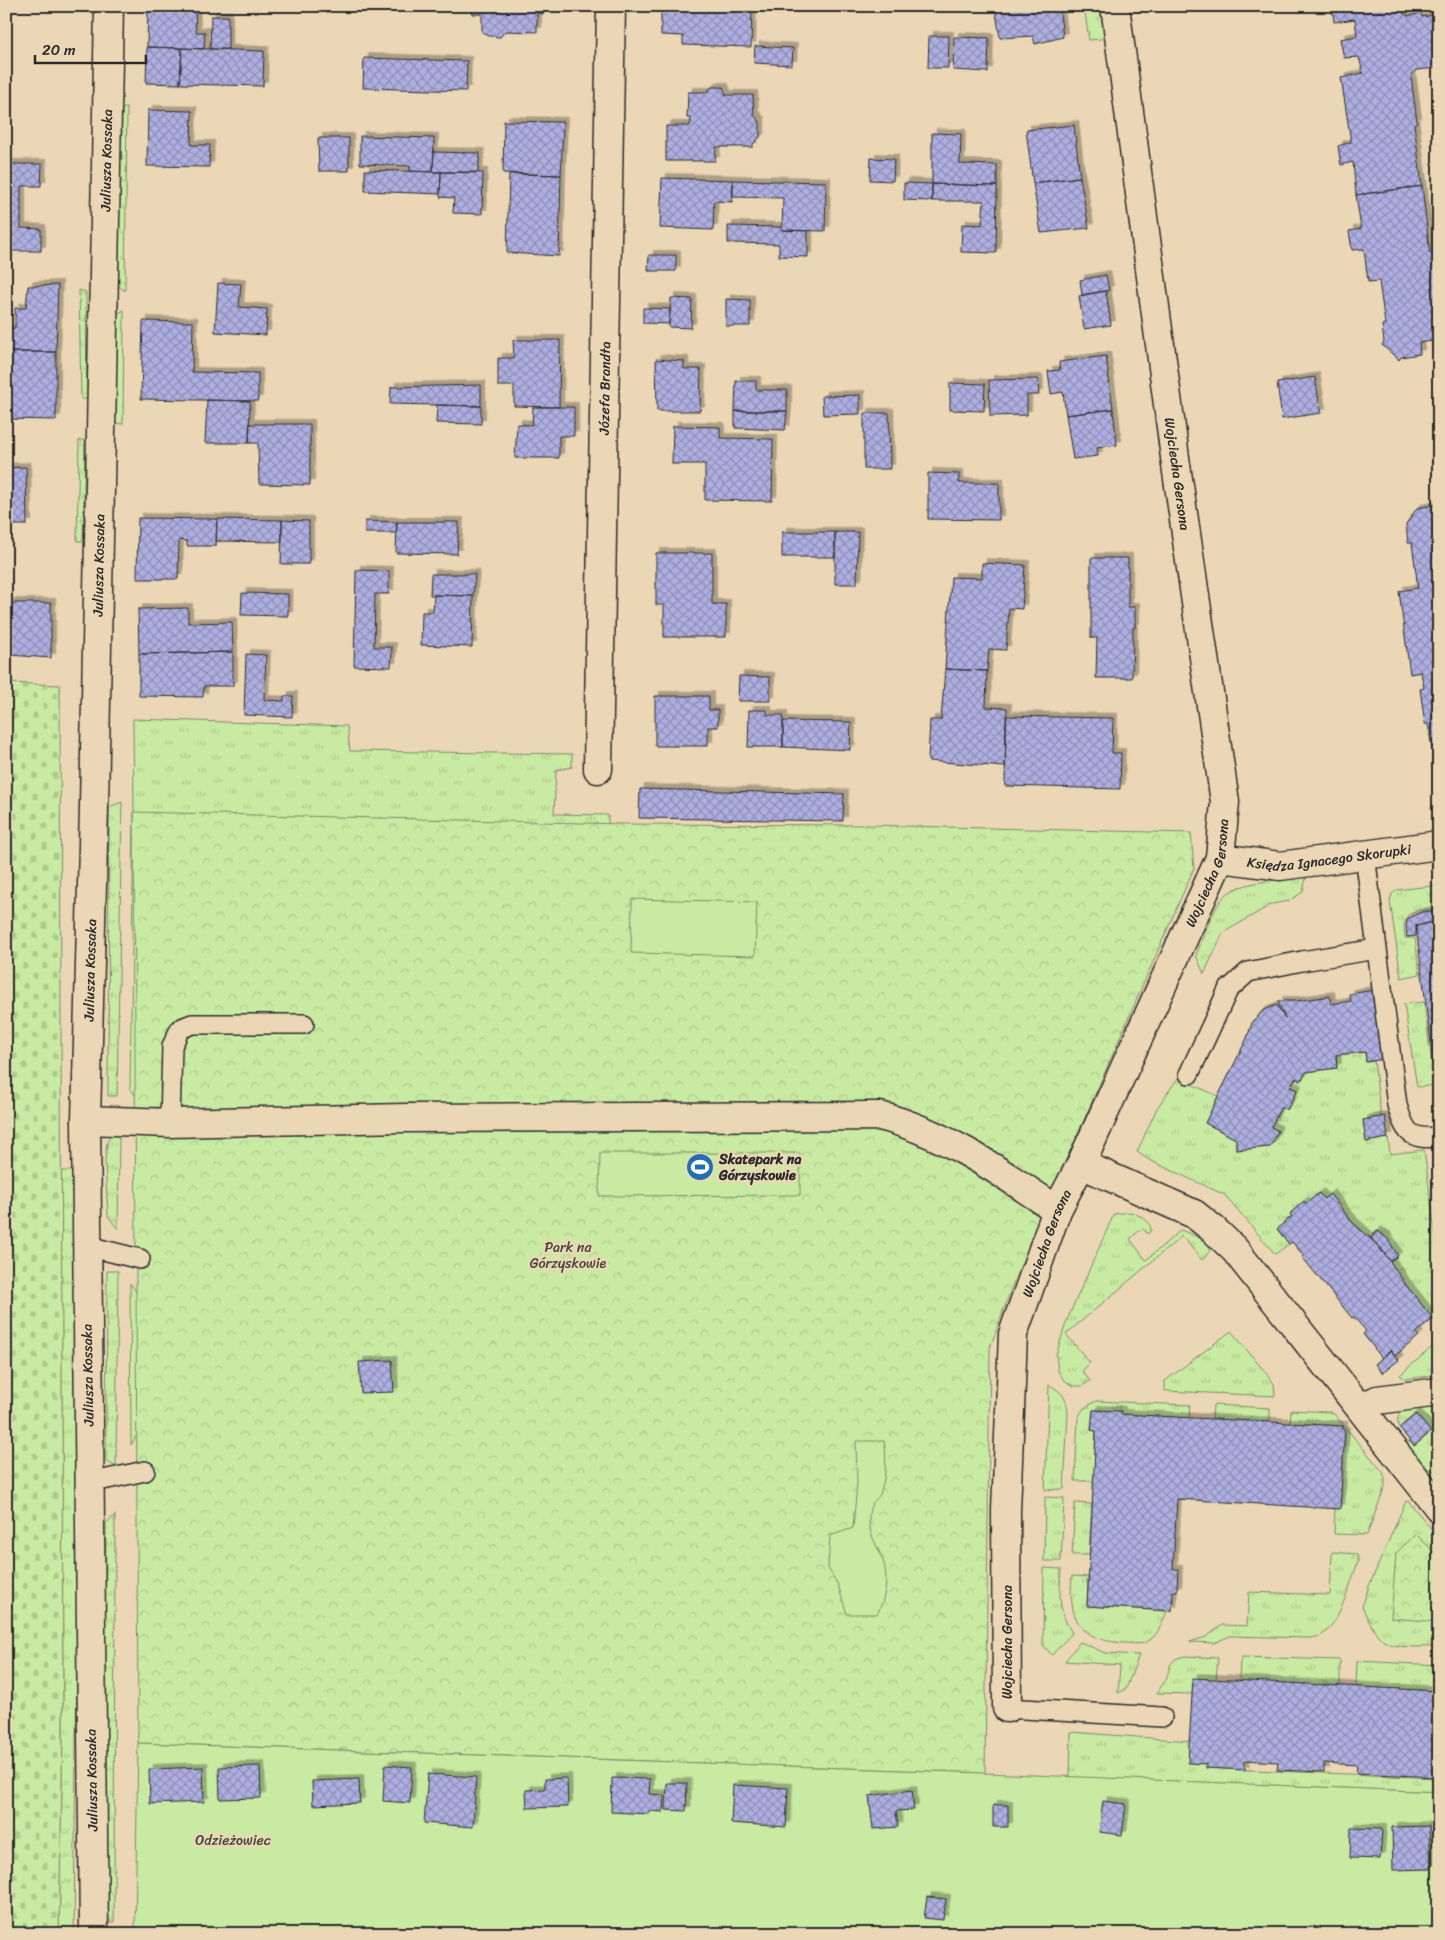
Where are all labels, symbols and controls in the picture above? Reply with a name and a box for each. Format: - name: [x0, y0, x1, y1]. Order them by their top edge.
- scale bar: [35, 32, 146, 64]
- text: 20 m: [42, 37, 76, 63]
- street label: Juliusza Kossaka: [93, 109, 120, 213]
- street label: Józefa Brandta: [591, 341, 618, 436]
- street label: Wojciecha Gersona: [1157, 416, 1197, 532]
- street label: Juliusza Kossaka: [85, 514, 112, 618]
- street label: Wojciecha Gersona: [1178, 818, 1236, 931]
- street label: Księdza Ignacego Skorupki: [1246, 836, 1414, 879]
- street label: Juliusza Kossaka: [76, 919, 104, 1023]
- place label: Skatepark na Górzyskowie: [718, 1147, 801, 1188]
- sports icon: Skatepark na Górzyskowie: [685, 1152, 715, 1182]
- street label: Wojciecha Gersona: [1015, 1184, 1078, 1301]
- park label: Park na Górzyskowie: [530, 1235, 607, 1276]
- street label: Juliusza Kossaka: [75, 1324, 101, 1427]
- street label: Wojciecha Gersona: [995, 1585, 1020, 1699]
- street label: Juliusza Kossaka: [79, 1729, 105, 1832]
- park label: Odzieżowiec: [195, 1828, 271, 1853]

